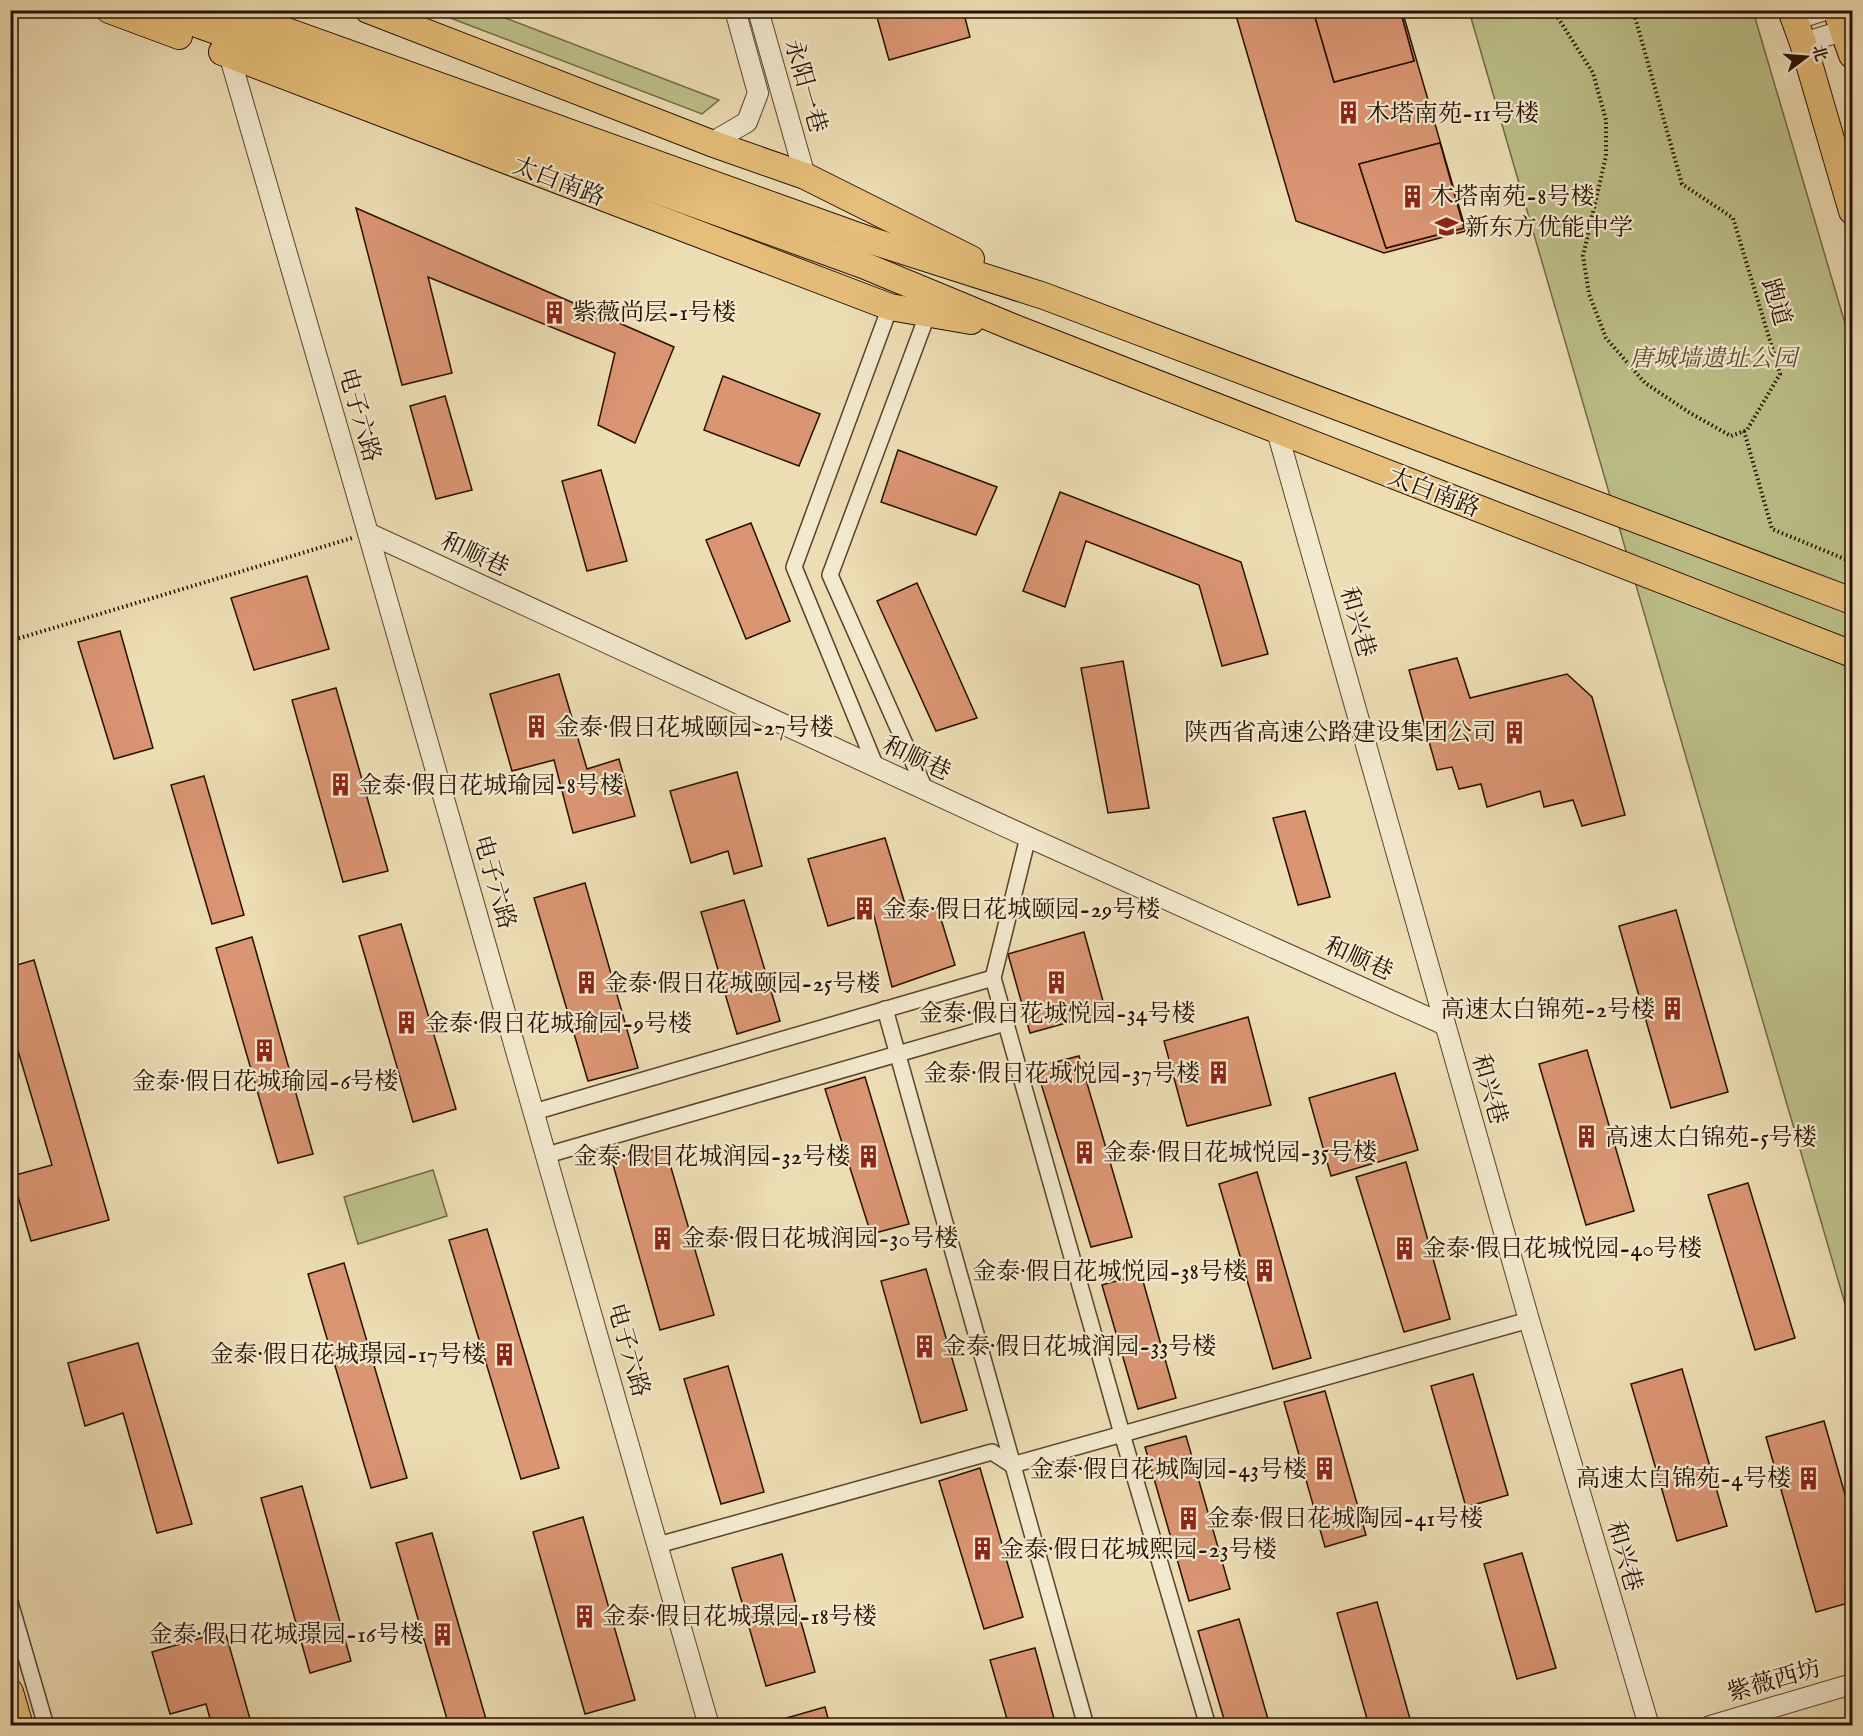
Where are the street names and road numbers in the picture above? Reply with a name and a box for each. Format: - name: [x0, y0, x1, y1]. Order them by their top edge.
- street label: 永阳一巷: [776, 36, 833, 137]
- street label: 太白南路: [508, 151, 609, 214]
- street label: 跑道: [1754, 275, 1797, 330]
- street label: 电子六路: [330, 365, 387, 466]
- street label: 太白南路: [1383, 462, 1484, 525]
- street label: 和顺巷: [435, 526, 514, 585]
- street label: 和兴巷: [1332, 584, 1381, 661]
- street label: 和顺巷: [877, 730, 956, 789]
- street label: 电子六路: [465, 832, 522, 933]
- street label: 和顺巷: [1319, 931, 1398, 988]
- street label: 和兴巷: [1464, 1051, 1513, 1128]
- street label: 电子六路: [599, 1300, 656, 1401]
- street label: 和兴巷: [1599, 1518, 1648, 1595]
- street label: 紫薇西坊: [1724, 1653, 1825, 1710]

